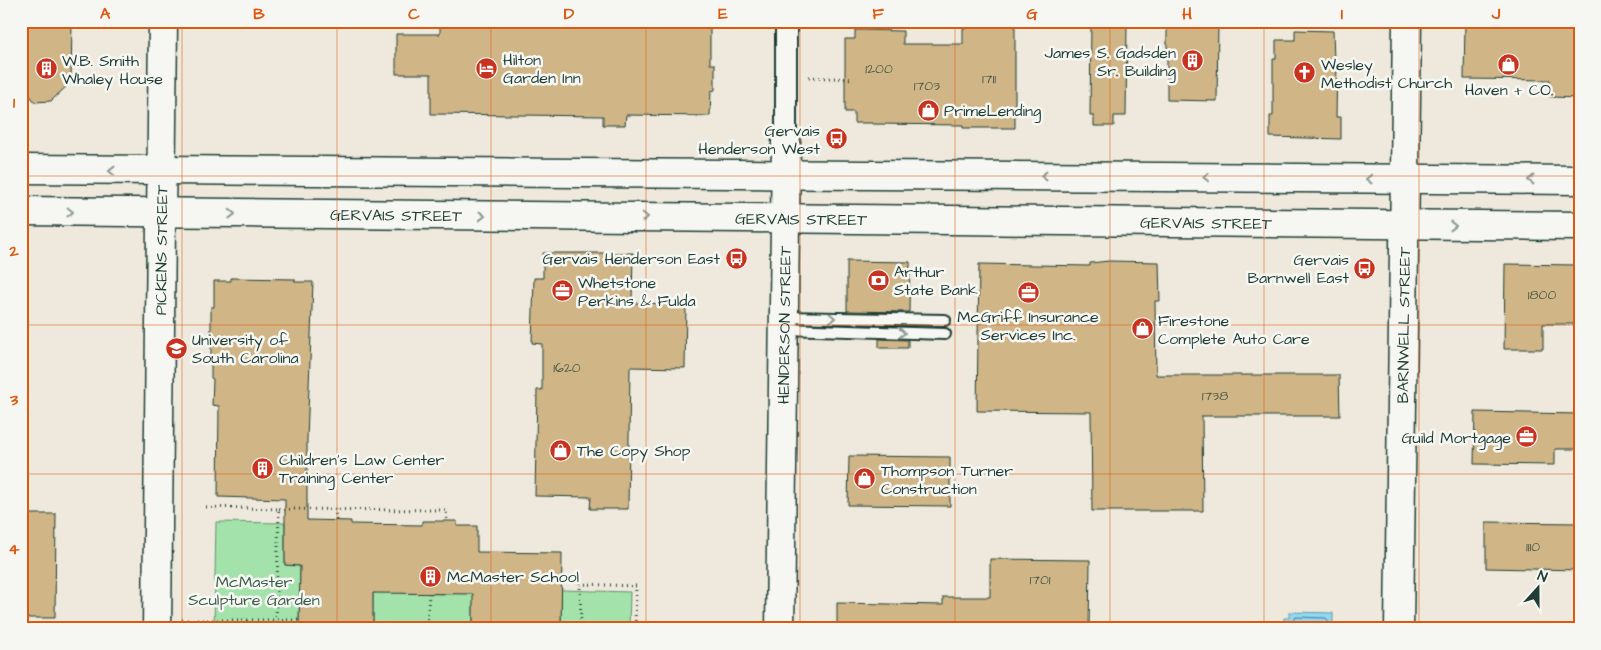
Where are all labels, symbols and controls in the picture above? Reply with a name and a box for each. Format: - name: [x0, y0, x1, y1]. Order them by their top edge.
- text: A: [100, 3, 111, 25]
- text: B: [253, 3, 265, 25]
- text: C: [408, 3, 420, 25]
- text: D: [564, 3, 575, 25]
- text: E: [718, 3, 728, 25]
- text: F: [872, 3, 884, 25]
- text: G: [1026, 3, 1038, 25]
- text: H: [1182, 3, 1192, 25]
- text: I: [1341, 3, 1343, 25]
- text: J: [1491, 3, 1501, 25]
- place label: James S. Gadsden Sr. Building: [1045, 42, 1176, 83]
- place label: Hilton Garden Inn: [503, 49, 581, 89]
- building icon: James S. Gadsden Sr. Building: [1180, 49, 1204, 73]
- place label: W.B. Smith Whaley House: [62, 50, 163, 91]
- shop icon: Haven + CO.: [1497, 53, 1521, 77]
- place label: Wesley Methodist Church: [1321, 54, 1452, 94]
- hotel icon: Hilton Garden Inn: [475, 56, 499, 80]
- building icon: W.B. Smith Whaley House: [34, 57, 58, 81]
- house number: 1200: [865, 59, 893, 79]
- church icon: Wesley Methodist Church: [1293, 61, 1317, 85]
- house number: 1711: [982, 69, 996, 89]
- house number: 1703: [914, 76, 940, 96]
- place label: Haven + CO.: [1465, 79, 1553, 101]
- text: 1: [13, 92, 16, 114]
- shop icon: PrimeLending: [916, 98, 940, 122]
- place label: PrimeLending: [944, 100, 1041, 123]
- place label: Gervais Henderson West: [698, 120, 821, 160]
- bus stop icon: Gervais Henderson West: [824, 127, 848, 151]
- one-way arrow: [108, 166, 116, 176]
- one-way arrow: [1039, 171, 1047, 181]
- one-way arrow: [1202, 172, 1210, 182]
- one-way arrow: [1364, 174, 1372, 184]
- one-way arrow: [1527, 175, 1534, 185]
- street label: PICKENS STREET: [150, 185, 173, 315]
- street label: GERVAIS STREET: [330, 204, 462, 227]
- one-way arrow: [66, 207, 74, 217]
- one-way arrow: [229, 208, 237, 219]
- street label: GERVAIS STREET: [735, 208, 867, 231]
- one-way arrow: [479, 211, 487, 221]
- one-way arrow: [642, 212, 649, 222]
- street label: GERVAIS STREET: [1140, 212, 1272, 235]
- one-way arrow: [1450, 221, 1458, 231]
- text: 2: [8, 240, 19, 262]
- bus stop icon: Gervais Henderson East: [724, 246, 748, 270]
- street label: HENDERSON STREET: [773, 246, 797, 404]
- street label: BARNWELL STREET: [1392, 247, 1416, 404]
- place label: Gervais Henderson East: [543, 248, 721, 270]
- place label: Gervais Barnwell East: [1248, 249, 1350, 289]
- bus stop icon: Gervais Barnwell East: [1353, 256, 1377, 280]
- place label: Arthur State Bank: [894, 261, 978, 301]
- bank icon: Arthur State Bank: [866, 268, 890, 292]
- place label: Whetstone Perkins & Fulda: [578, 272, 696, 312]
- office icon: Whetstone Perkins & Fulda: [550, 279, 574, 303]
- office icon: McGriff Insurance Services Inc.: [1016, 280, 1040, 304]
- house number: 1800: [1528, 285, 1556, 305]
- place label: McGriff Insurance Services Inc.: [957, 306, 1099, 346]
- place label: Firestone Complete Auto Care: [1158, 310, 1310, 350]
- one-way arrow: [828, 313, 836, 324]
- shop icon: Firestone Complete Auto Care: [1130, 317, 1154, 341]
- one-way arrow: [898, 327, 906, 338]
- place label: University of South Carolina: [192, 329, 299, 369]
- school or university icon: University of South Carolina: [164, 336, 188, 360]
- house number: 1620: [553, 358, 581, 378]
- house number: 1738: [1202, 386, 1228, 406]
- text: 3: [9, 389, 19, 411]
- office icon: Guild Mortgage: [1515, 425, 1539, 449]
- place label: Guild Mortgage: [1401, 427, 1511, 450]
- shop icon: The Copy Shop: [549, 438, 573, 462]
- place label: The Copy Shop: [577, 440, 691, 463]
- place label: Children's Law Center Training Center: [279, 449, 445, 490]
- building icon: Children's Law Center Training Center: [251, 456, 275, 480]
- place label: Thompson Turner Construction: [881, 460, 1013, 500]
- shop icon: Thompson Turner Construction: [853, 467, 877, 491]
- house number: 1110: [1526, 537, 1540, 557]
- text: 4: [9, 538, 20, 560]
- north arrow: [1514, 562, 1564, 612]
- building icon: McMaster School: [419, 564, 443, 588]
- place label: McMaster School: [447, 566, 579, 588]
- text: N: [1535, 566, 1550, 588]
- house number: 1701: [1029, 570, 1051, 590]
- park label: McMaster Sculpture Garden: [188, 571, 320, 611]

